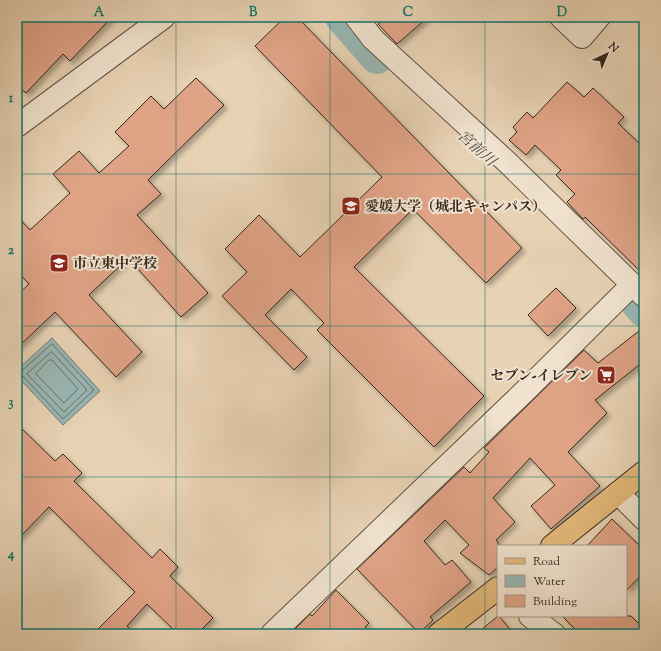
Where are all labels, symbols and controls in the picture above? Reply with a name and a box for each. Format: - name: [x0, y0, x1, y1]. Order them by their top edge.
- text: A: [94, 4, 105, 22]
- text: B: [249, 4, 258, 22]
- text: C: [403, 4, 413, 22]
- text: D: [557, 4, 567, 22]
- north arrow: [587, 34, 627, 74]
- text: N: [604, 38, 622, 56]
- text: 1: [9, 90, 14, 108]
- water label: 宮前川: [452, 126, 501, 173]
- school or university icon: 愛媛大学（城北キャンパス）: [340, 195, 362, 217]
- place label: 愛媛大学（城北キャンパス）: [365, 198, 546, 218]
- text: 2: [8, 242, 15, 260]
- school or university icon: 市立東中学校: [48, 252, 70, 274]
- place label: 市立東中学校: [73, 255, 157, 275]
- supermarket icon: セブン-イレブン: [595, 364, 617, 386]
- place label: セブン-イレブン: [490, 367, 592, 387]
- text: 3: [8, 394, 14, 412]
- legend: [497, 545, 627, 617]
- text: 4: [7, 546, 15, 564]
- text: Road: [533, 553, 560, 571]
- text: Water: [533, 573, 566, 591]
- text: Building: [533, 593, 577, 611]

